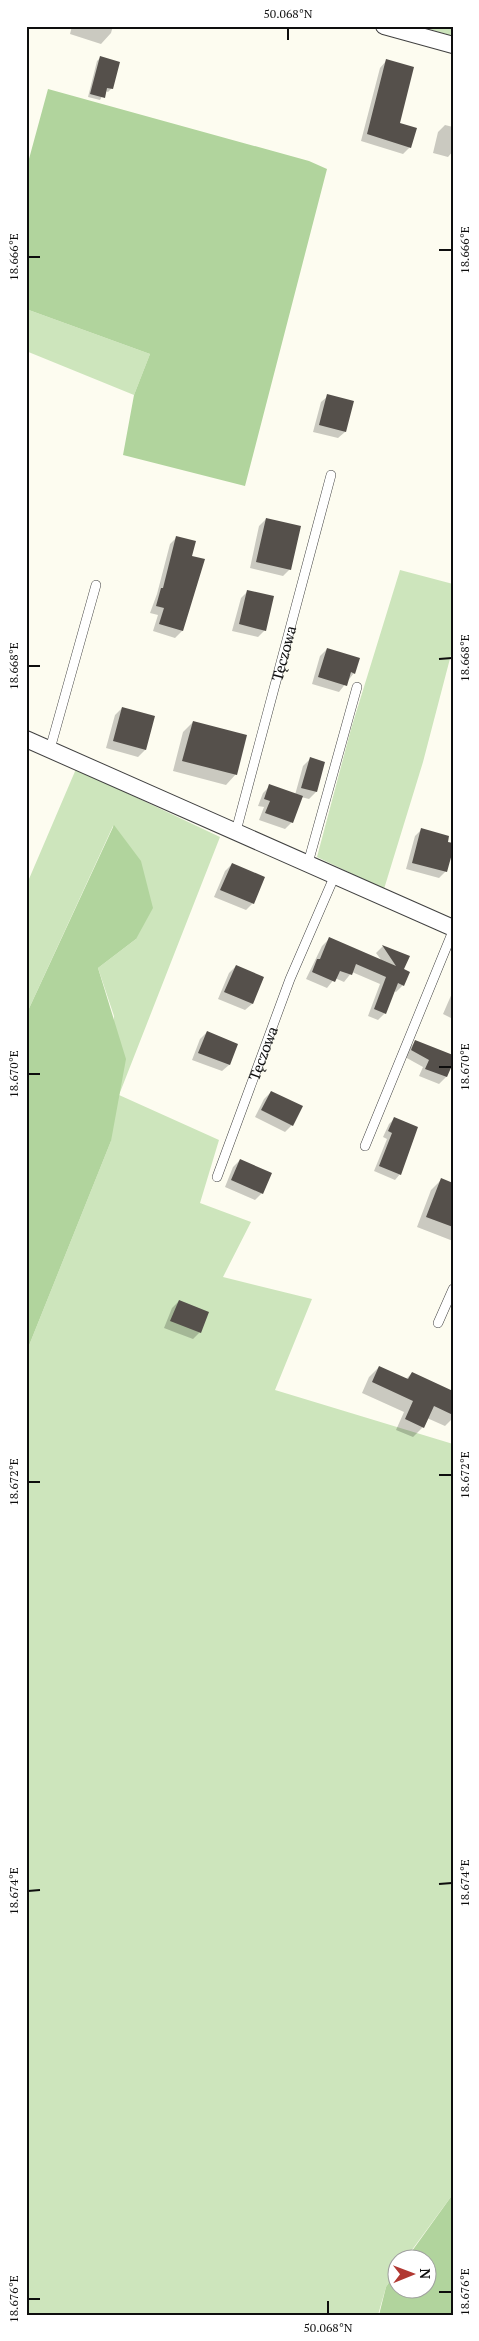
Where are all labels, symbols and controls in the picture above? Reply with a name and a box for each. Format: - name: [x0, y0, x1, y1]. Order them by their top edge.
- text: 50.068°N: [263, 6, 313, 21]
- text: 18.666°E: [457, 226, 472, 274]
- text: 18.666°E: [6, 233, 21, 281]
- street label: Tęczowa: [267, 623, 300, 683]
- text: 18.668°E: [457, 634, 472, 682]
- text: 18.668°E: [6, 642, 21, 690]
- street label: Tęczowa: [244, 1023, 282, 1083]
- text: 18.670°E: [457, 1043, 472, 1091]
- text: 18.670°E: [6, 1050, 21, 1098]
- text: 18.672°E: [457, 1451, 472, 1499]
- text: 18.672°E: [6, 1458, 21, 1506]
- text: 18.674°E: [457, 1859, 472, 1907]
- text: 18.674°E: [6, 1867, 21, 1915]
- north arrow: [386, 2248, 436, 2298]
- text: N: [416, 2268, 435, 2280]
- text: 18.676°E: [457, 2268, 472, 2316]
- text: 18.676°E: [6, 2275, 21, 2323]
- text: 50.068°N: [303, 2320, 353, 2335]

